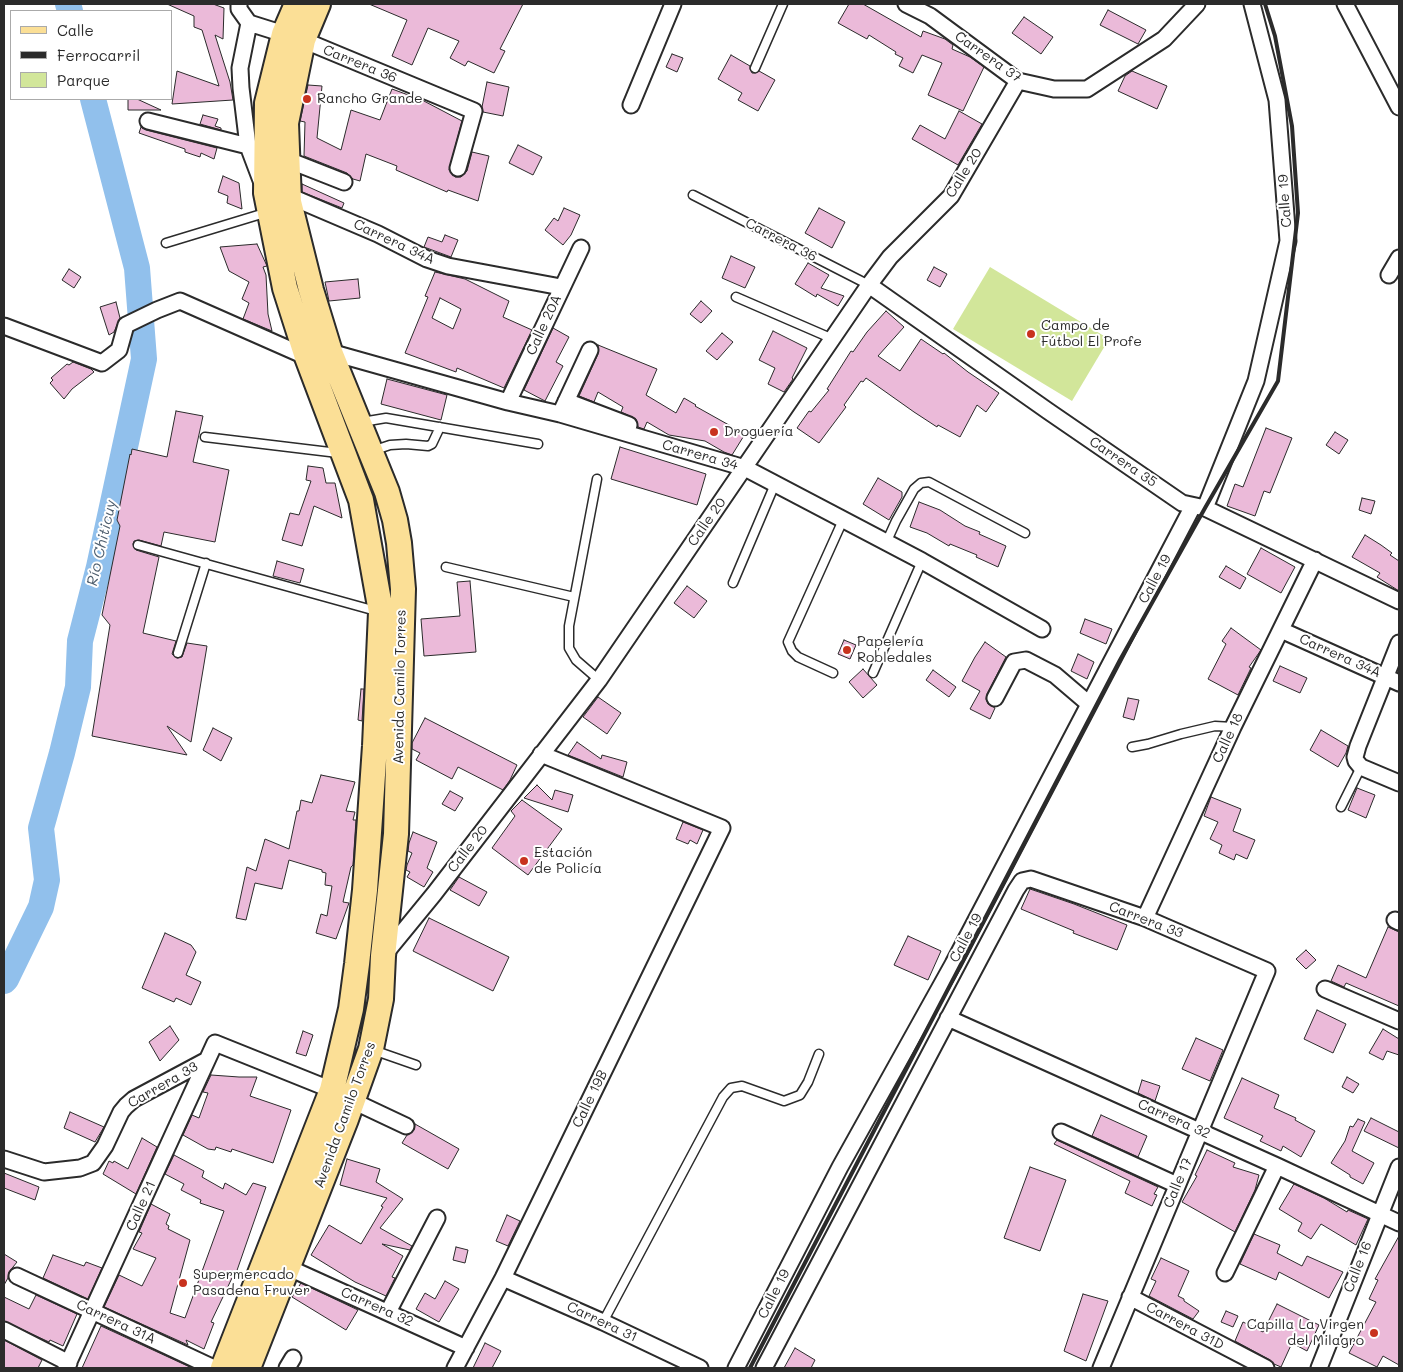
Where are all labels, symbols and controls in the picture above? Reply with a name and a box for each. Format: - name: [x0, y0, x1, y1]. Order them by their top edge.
- legend: [10, 10, 172, 100]
- text: Calle: [57, 20, 94, 40]
- street label: Carrera 37: [951, 28, 1025, 86]
- street label: Carrera 36: [321, 42, 399, 86]
- text: Ferrocarril: [57, 45, 140, 65]
- text: Parque: [57, 70, 110, 90]
- place label: Rancho Grande: [317, 91, 423, 107]
- marker: Rancho Grande: [301, 93, 313, 105]
- street label: Calle 20: [942, 145, 986, 201]
- street label: Calle 19: [1275, 174, 1295, 228]
- street label: Carrera 36: [742, 215, 820, 265]
- street label: Carrera 34A: [351, 216, 437, 268]
- street label: Calle 20A: [523, 292, 565, 358]
- place label: Campo de Fútbol El Profe: [1041, 318, 1142, 351]
- marker: Campo de Fútbol El Profe: [1025, 328, 1037, 340]
- place label: Droguería: [724, 424, 794, 440]
- marker: Droguería: [708, 426, 720, 438]
- street label: Carrera 35: [1086, 433, 1160, 491]
- street label: Carrera 34: [660, 436, 740, 474]
- street label: Calle 20: [684, 495, 730, 549]
- water label: Río Chiticuy: [83, 498, 121, 588]
- street label: Calle 19: [1135, 551, 1175, 607]
- street label: Avenida Camilo Torres: [390, 610, 410, 764]
- street label: Carrera 34A: [1296, 630, 1384, 682]
- place label: Papelería Robledales: [857, 634, 932, 666]
- marker: Papelería Robledales: [841, 644, 853, 656]
- street label: Calle 18: [1209, 710, 1247, 766]
- street label: Calle 20: [444, 822, 492, 876]
- place label: Estación de Policía: [534, 845, 602, 878]
- marker: Estación de Policía: [518, 855, 530, 867]
- street label: Carrera 33: [1107, 898, 1185, 942]
- street label: Calle 19: [946, 910, 986, 966]
- street label: Avenida Camilo Torres: [311, 1040, 379, 1190]
- street label: Carrera 33: [125, 1058, 201, 1112]
- street label: Calle 19B: [569, 1067, 611, 1131]
- street label: Carrera 32: [1135, 1096, 1213, 1142]
- street label: Calle 17: [1160, 1155, 1196, 1211]
- street label: Calle 21: [123, 1178, 159, 1234]
- street label: Calle 16: [1340, 1239, 1376, 1295]
- street label: Calle 19: [754, 1266, 794, 1322]
- place label: Supermercado Pasadena Fruver: [193, 1267, 310, 1300]
- marker: Supermercado Pasadena Fruver: [177, 1277, 189, 1289]
- street label: Carrera 32: [338, 1284, 416, 1330]
- street label: Carrera 31A: [74, 1296, 158, 1348]
- street label: Carrera 31: [564, 1298, 640, 1346]
- street label: Carrera 31D: [1143, 1298, 1227, 1354]
- place label: Capilla La Virgen del Milagro: [1247, 1317, 1364, 1350]
- marker: Capilla La Virgen del Milagro: [1368, 1327, 1380, 1339]

